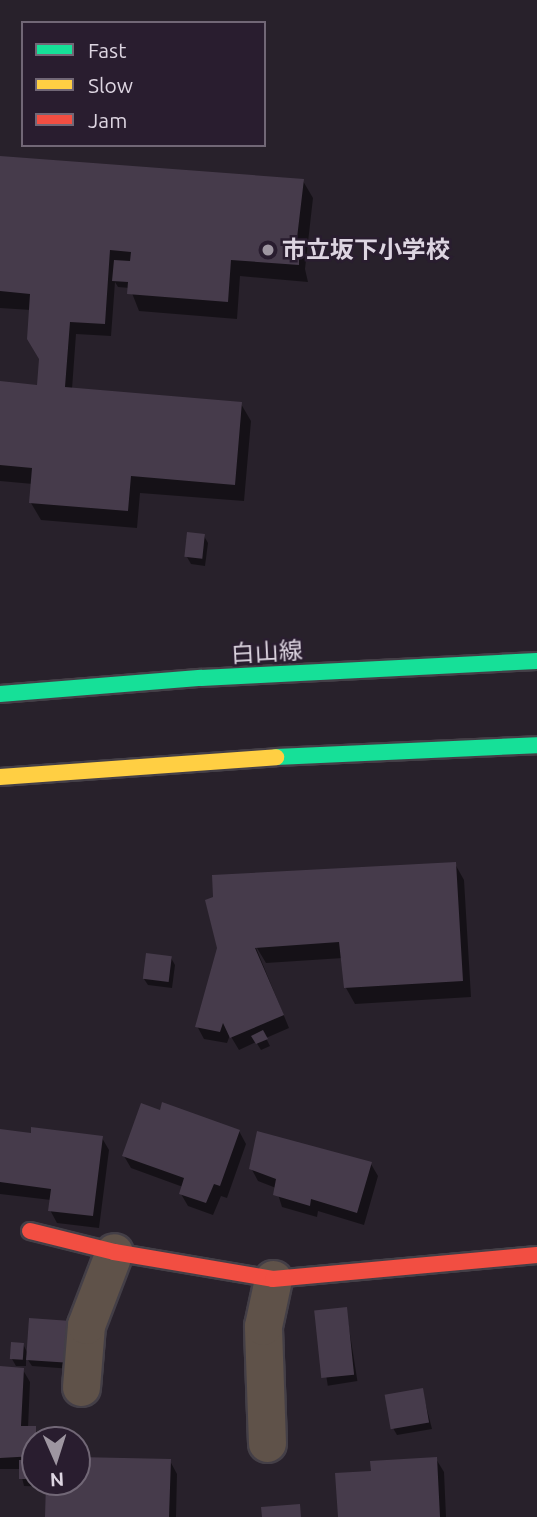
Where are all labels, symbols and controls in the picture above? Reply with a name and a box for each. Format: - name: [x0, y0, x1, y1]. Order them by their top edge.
- legend: [21, 21, 266, 147]
- text: Fast: [88, 38, 126, 62]
- text: Slow: [88, 73, 133, 97]
- text: Jam: [88, 108, 127, 132]
- place label: 市立坂下小学校: [282, 236, 450, 264]
- marker: 市立坂下小学校: [260, 242, 276, 258]
- street label: 白山線: [230, 636, 304, 668]
- north arrow: [21, 1426, 91, 1496]
- text: N: [49, 1469, 65, 1491]

